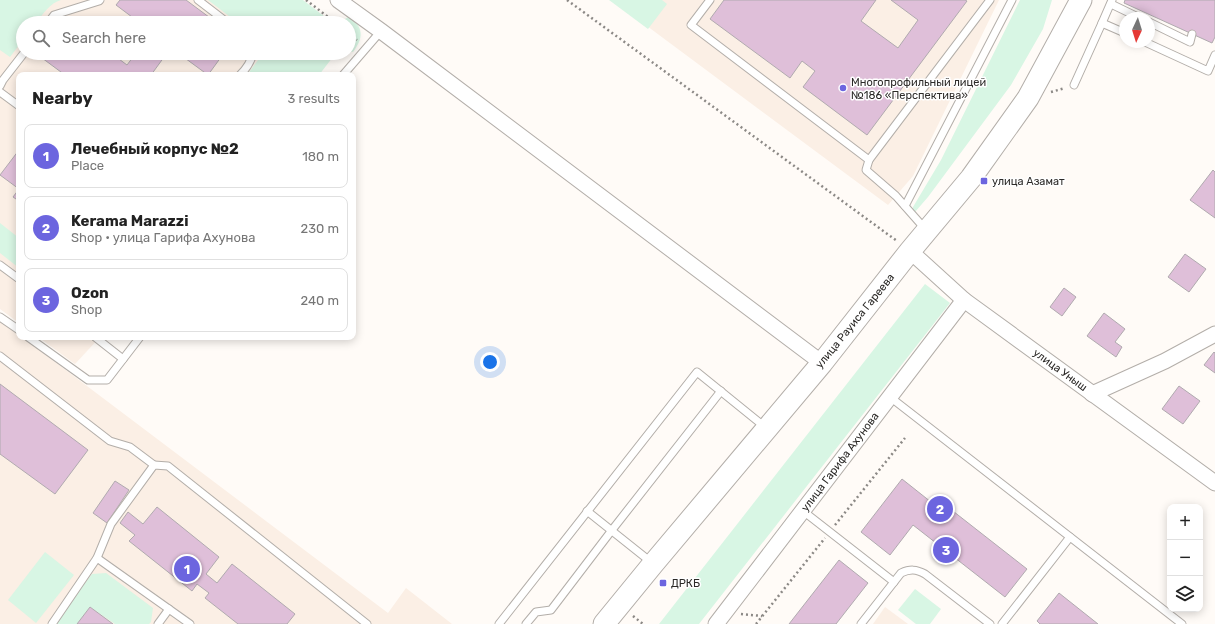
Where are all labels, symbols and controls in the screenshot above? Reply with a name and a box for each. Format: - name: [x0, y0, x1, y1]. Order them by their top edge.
- north arrow: [1119, 12, 1155, 48]
- search box: [16, 16, 356, 60]
- icon: search: [30, 27, 52, 49]
- text: Search here: [62, 29, 146, 47]
- place label: Многопрофильный лицей №186 «Перспектива»: [851, 76, 986, 102]
- marker: Многопрофильный лицей №186 «Перспектива»: [838, 83, 848, 93]
- text: Nearby: [32, 88, 93, 108]
- text: 3 results: [288, 91, 340, 106]
- text: Лечебный корпус №2: [71, 140, 239, 158]
- text: 1: [43, 149, 49, 164]
- text: 180 m: [302, 149, 339, 164]
- text: Place: [71, 158, 104, 173]
- place label: улица Азамат: [992, 175, 1065, 188]
- marker: улица Азамат: [979, 176, 989, 186]
- text: Kerama Marazzi: [71, 212, 188, 230]
- text: 2: [42, 221, 50, 236]
- text: 230 m: [301, 221, 339, 236]
- text: Shop · улица Гарифа Ахунова: [71, 230, 255, 245]
- street label: улица Рауиса Гареева: [813, 271, 897, 371]
- text: Ozon: [71, 284, 109, 302]
- text: 3: [42, 293, 50, 308]
- text: 240 m: [300, 293, 339, 308]
- text: Shop: [71, 302, 102, 317]
- street label: улица Уныш: [1030, 346, 1090, 394]
- your location: [480, 352, 500, 372]
- street label: улица Гарифа Ахунова: [799, 410, 881, 514]
- pin: 2: [927, 494, 953, 524]
- map controls: [1167, 504, 1203, 612]
- button: +: [1167, 504, 1203, 540]
- pin: 3: [933, 535, 959, 565]
- button: −: [1167, 540, 1203, 576]
- pin: 1: [174, 554, 200, 584]
- button: layers: [1167, 576, 1203, 612]
- place label: ДРКБ: [671, 577, 700, 590]
- marker: ДРКБ: [658, 578, 668, 588]

